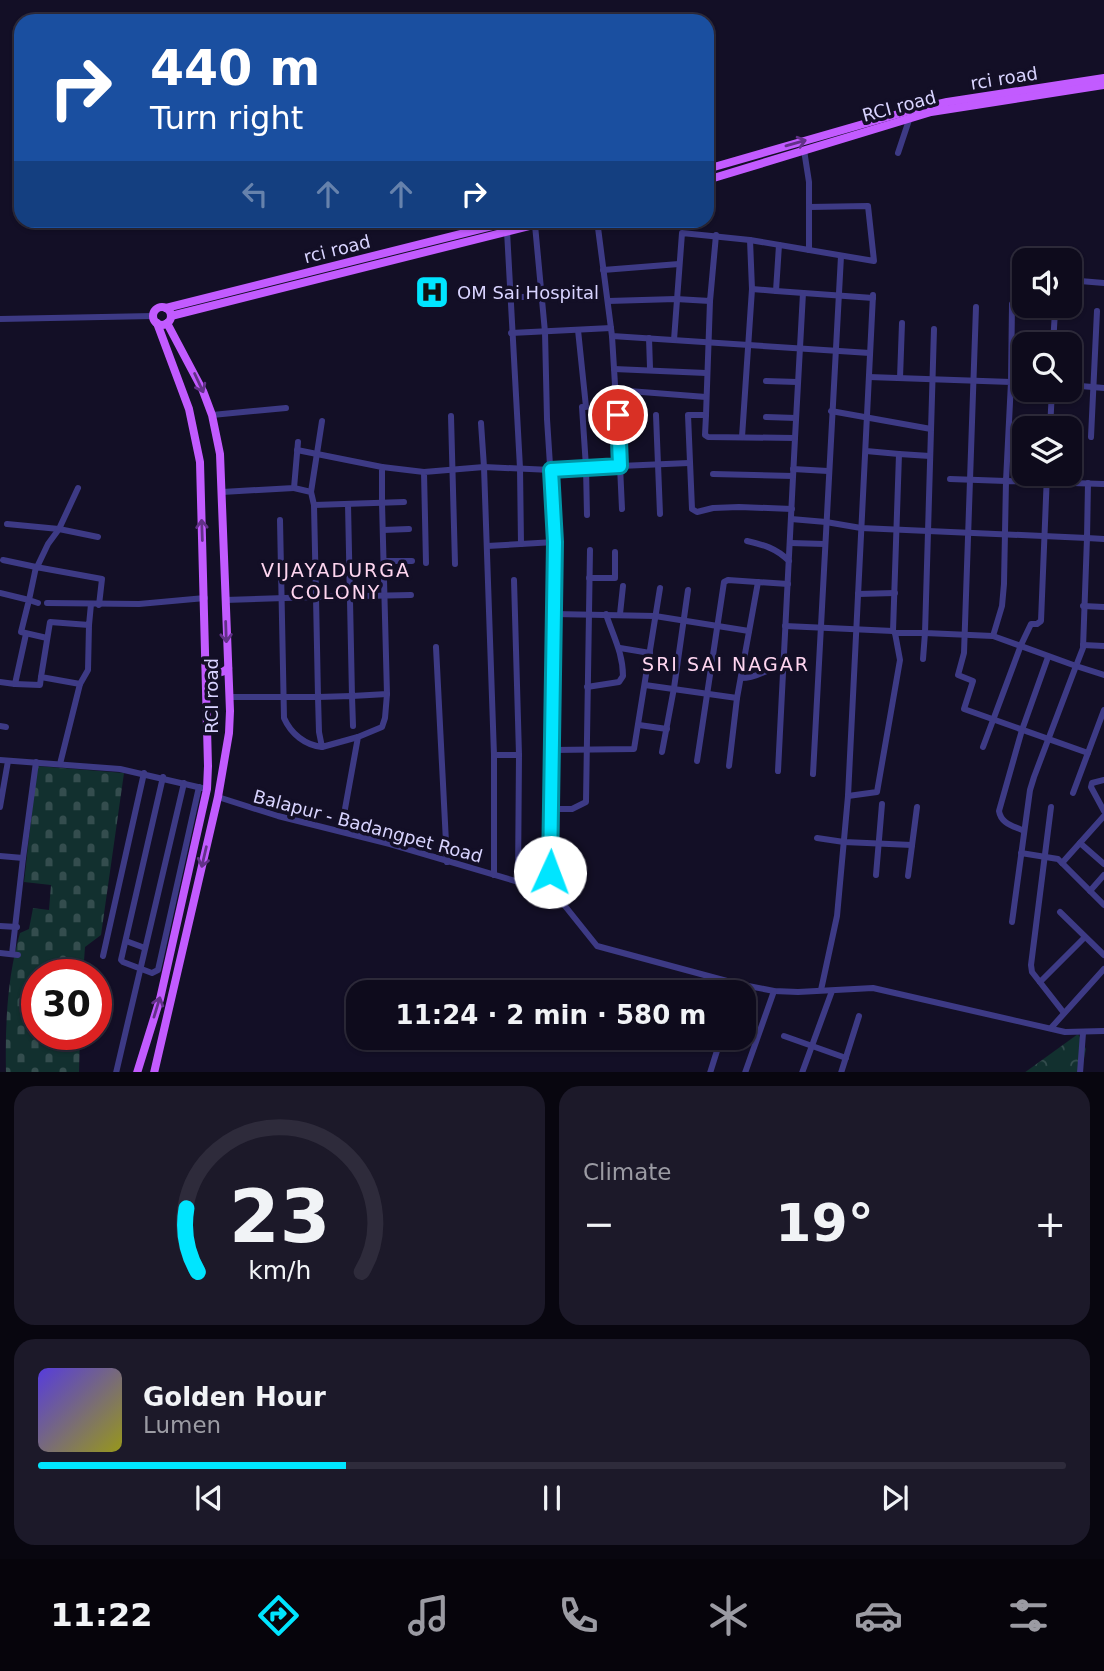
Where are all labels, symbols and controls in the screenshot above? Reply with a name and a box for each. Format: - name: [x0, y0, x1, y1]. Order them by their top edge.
- text: 440 m: [150, 40, 320, 97]
- icon: right: [35, 42, 126, 133]
- street label: rci road: [969, 62, 1039, 94]
- street label: RCI road: [860, 86, 938, 126]
- text: Turn right: [150, 99, 303, 137]
- one-way arrow: [785, 135, 807, 148]
- icon: left: [236, 175, 274, 213]
- icon: ahead: [309, 175, 347, 213]
- icon: ahead: [382, 175, 420, 213]
- icon: right: [455, 175, 493, 213]
- street label: rci road: [301, 231, 373, 267]
- map controls: [1012, 248, 1082, 486]
- button: sound: [1012, 248, 1082, 318]
- hospital icon: OM Sai Hospital: [413, 273, 451, 311]
- place label: OM Sai Hospital: [457, 282, 599, 303]
- button: search: [1012, 332, 1082, 402]
- one-way arrow: [193, 372, 207, 393]
- pin: [588, 385, 648, 445]
- icon: arrive: [599, 396, 637, 434]
- button: layers: [1012, 416, 1082, 486]
- one-way arrow: [196, 519, 209, 542]
- district label: VIJAYADURGA COLONY: [261, 559, 411, 603]
- one-way arrow: [220, 620, 233, 643]
- district label: SRI SAI NAGAR: [642, 653, 810, 675]
- street label: RCI road: [201, 658, 222, 734]
- street label: Balapur - Badangpet Road: [251, 785, 485, 867]
- position arrow: [513, 835, 587, 909]
- one-way arrow: [197, 845, 210, 868]
- speed limit sign: 30: [21, 959, 112, 1050]
- one-way arrow: [152, 997, 165, 1019]
- text: 11:24 · 2 min · 580 m: [396, 1000, 706, 1030]
- text: Climate: [583, 1159, 672, 1185]
- text: 23: [229, 1174, 330, 1259]
- text: 19°: [775, 1193, 874, 1253]
- text: −: [583, 1202, 615, 1246]
- text: +: [1034, 1202, 1066, 1246]
- text: km/h: [248, 1255, 311, 1284]
- text: Golden Hour: [143, 1382, 326, 1412]
- text: Lumen: [143, 1412, 221, 1438]
- icon: previous: [190, 1479, 228, 1517]
- icon: pause: [533, 1479, 571, 1517]
- icon: next: [876, 1479, 914, 1517]
- icon: directions: [254, 1591, 303, 1640]
- icon: music: [404, 1591, 453, 1640]
- icon: phone: [554, 1591, 603, 1640]
- icon: climate: [704, 1591, 753, 1640]
- icon: car: [854, 1591, 903, 1640]
- icon: filters: [1004, 1591, 1053, 1640]
- text: 11:22: [51, 1596, 152, 1634]

